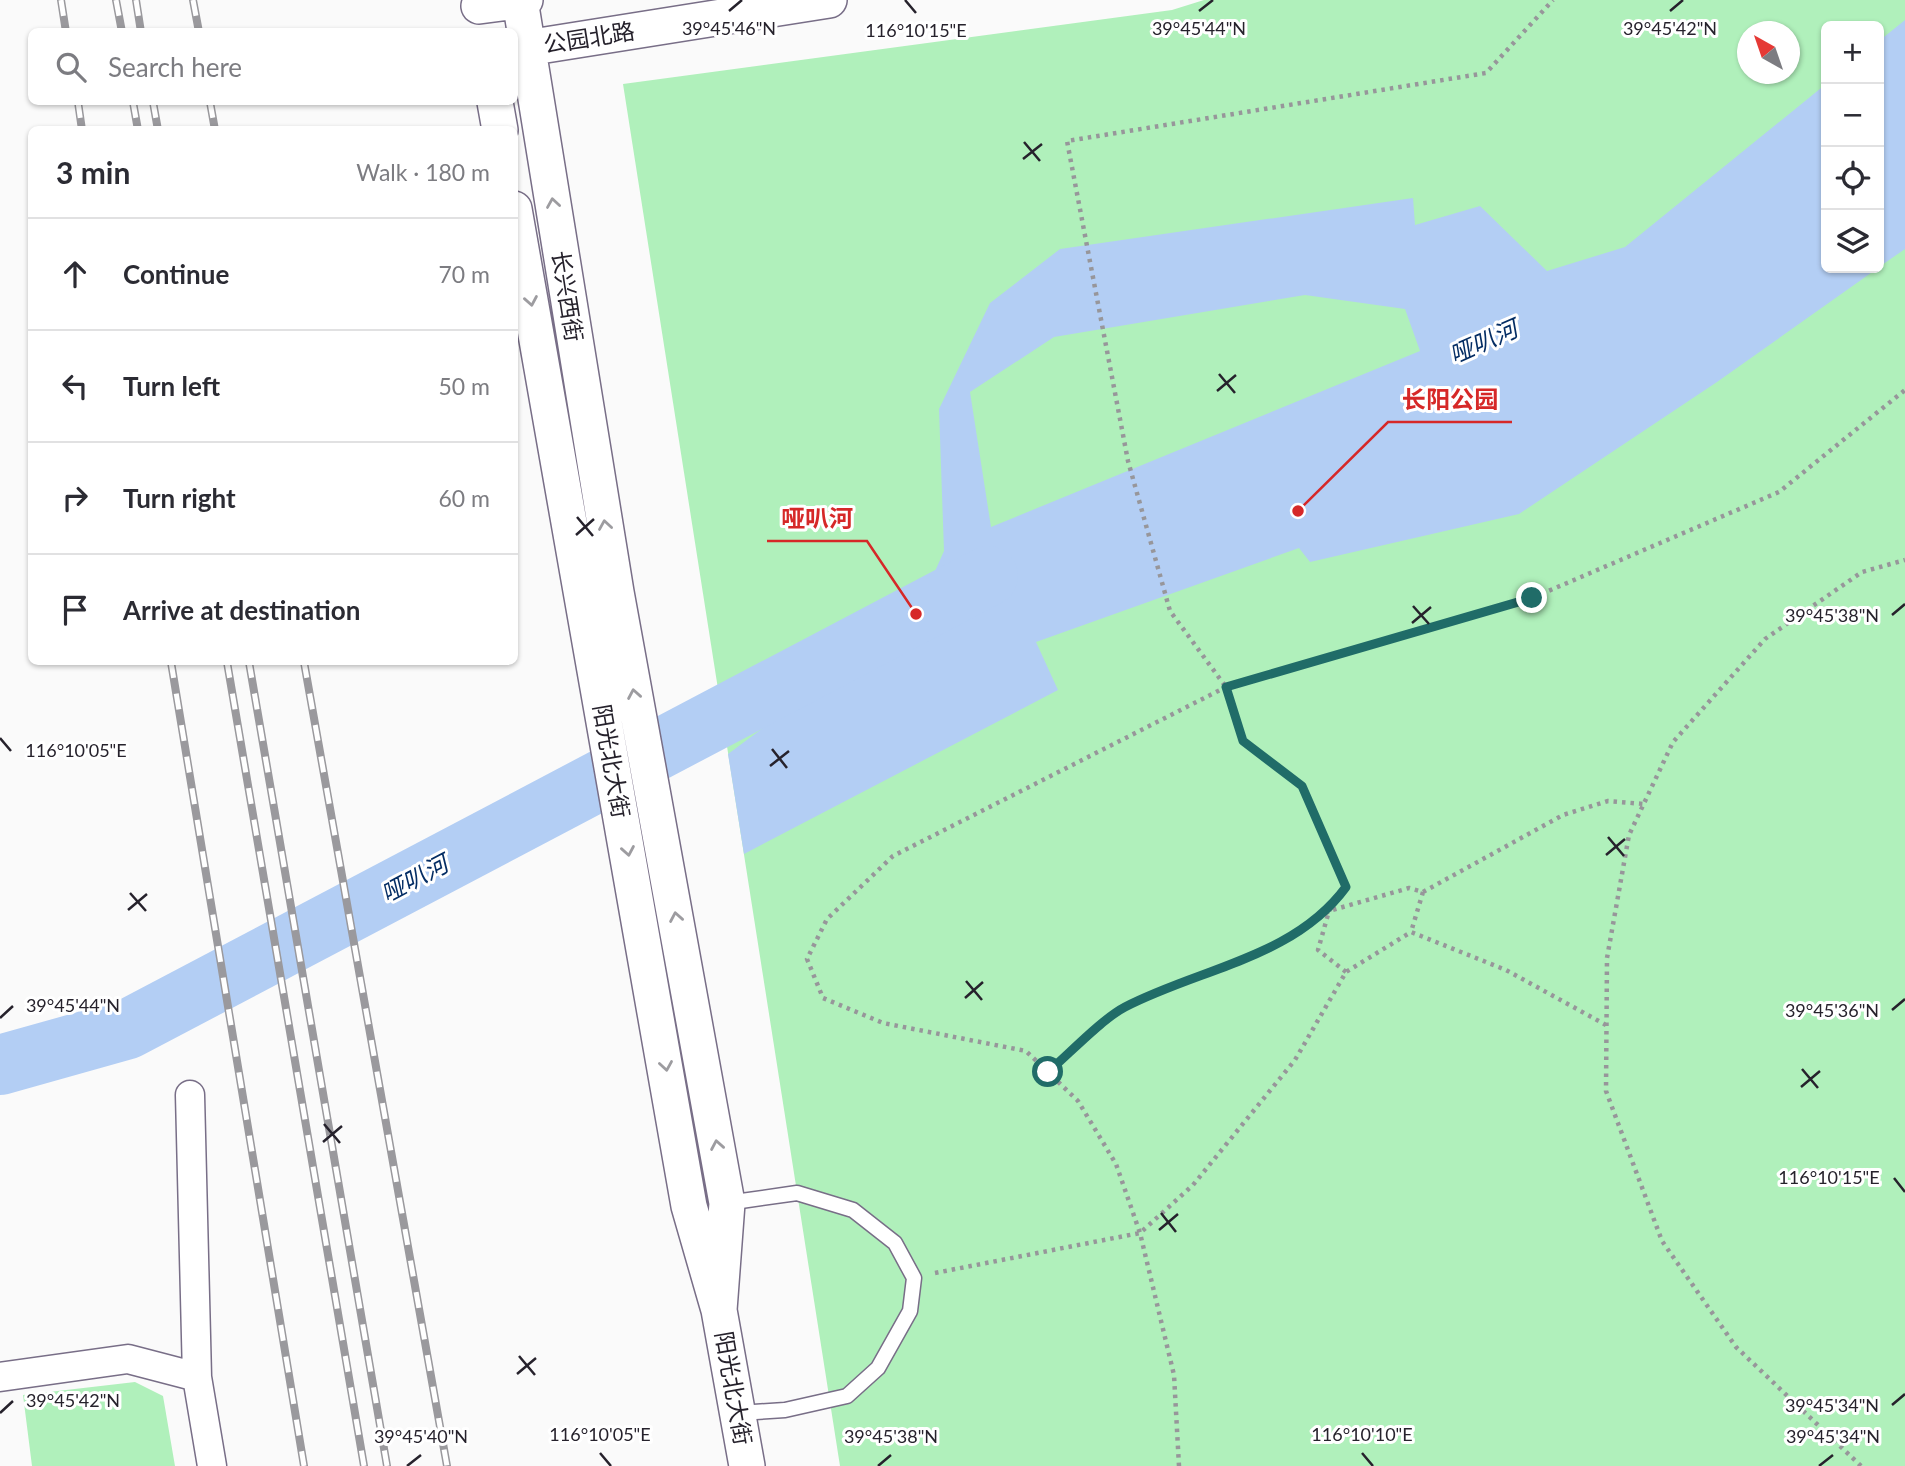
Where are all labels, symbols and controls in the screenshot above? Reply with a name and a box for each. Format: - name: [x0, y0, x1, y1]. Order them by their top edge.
- street label: 公园北路: [541, 16, 637, 58]
- text: 39°45'46"N: [682, 17, 776, 39]
- text: 39°45'44"N: [1152, 17, 1246, 39]
- text: 39°45'42"N: [1623, 17, 1717, 39]
- text: 116°10'15"E: [865, 19, 967, 41]
- north arrow: [1737, 21, 1800, 84]
- map controls: [1821, 21, 1884, 273]
- button: +: [1821, 21, 1884, 84]
- search box: [28, 28, 518, 105]
- icon: search: [52, 48, 90, 86]
- text: Search here: [108, 51, 242, 83]
- button: −: [1821, 84, 1884, 147]
- button: locate: [1821, 147, 1884, 210]
- text: 3 min: [56, 154, 130, 190]
- text: Walk · 180 m: [356, 158, 490, 186]
- one-way arrow: [546, 197, 561, 209]
- button: layers: [1821, 210, 1884, 273]
- street label: 长兴西街: [547, 248, 589, 344]
- icon: ahead: [56, 255, 94, 293]
- text: Continue: [123, 258, 229, 290]
- text: 70 m: [439, 260, 490, 288]
- one-way arrow: [523, 295, 538, 307]
- water label: 哑叭河: [1444, 311, 1525, 369]
- icon: left: [56, 367, 94, 405]
- text: Turn left: [123, 370, 220, 402]
- text: 50 m: [439, 372, 490, 400]
- callout: 长阳公园: [1388, 377, 1512, 422]
- text: 长阳公园: [1402, 384, 1498, 413]
- icon: right: [56, 479, 94, 517]
- text: Turn right: [123, 482, 236, 514]
- text: 60 m: [439, 484, 490, 512]
- callout: 哑叭河: [767, 496, 867, 541]
- text: 哑叭河: [781, 503, 853, 532]
- one-way arrow: [598, 519, 613, 531]
- route end: [1516, 582, 1547, 613]
- icon: arrive: [56, 591, 94, 629]
- text: Arrive at destination: [123, 594, 360, 626]
- text: 39°45'38"N: [1785, 604, 1879, 626]
- one-way arrow: [628, 688, 643, 700]
- street label: 阳光北大街: [588, 702, 636, 820]
- text: 116°10'05"E: [25, 739, 127, 761]
- one-way arrow: [620, 844, 635, 856]
- water label: 哑叭河: [375, 846, 456, 908]
- one-way arrow: [669, 911, 684, 923]
- text: 39°45'44"N: [26, 994, 120, 1016]
- text: 39°45'36"N: [1785, 999, 1879, 1021]
- route start: [1032, 1056, 1063, 1087]
- one-way arrow: [658, 1060, 673, 1072]
- one-way arrow: [710, 1139, 725, 1151]
- text: 116°10'15"E: [1778, 1166, 1880, 1188]
- street label: 阳光北大街: [710, 1329, 758, 1447]
- text: 39°45'42"N: [26, 1389, 120, 1411]
- text: 39°45'34"N: [1785, 1394, 1879, 1416]
- text: 116°10'05"E: [549, 1423, 651, 1445]
- text: 116°10'10"E: [1311, 1423, 1413, 1445]
- text: 39°45'40"N: [374, 1425, 468, 1447]
- text: 39°45'38"N: [844, 1425, 938, 1447]
- text: 39°45'34"N: [1786, 1425, 1880, 1447]

